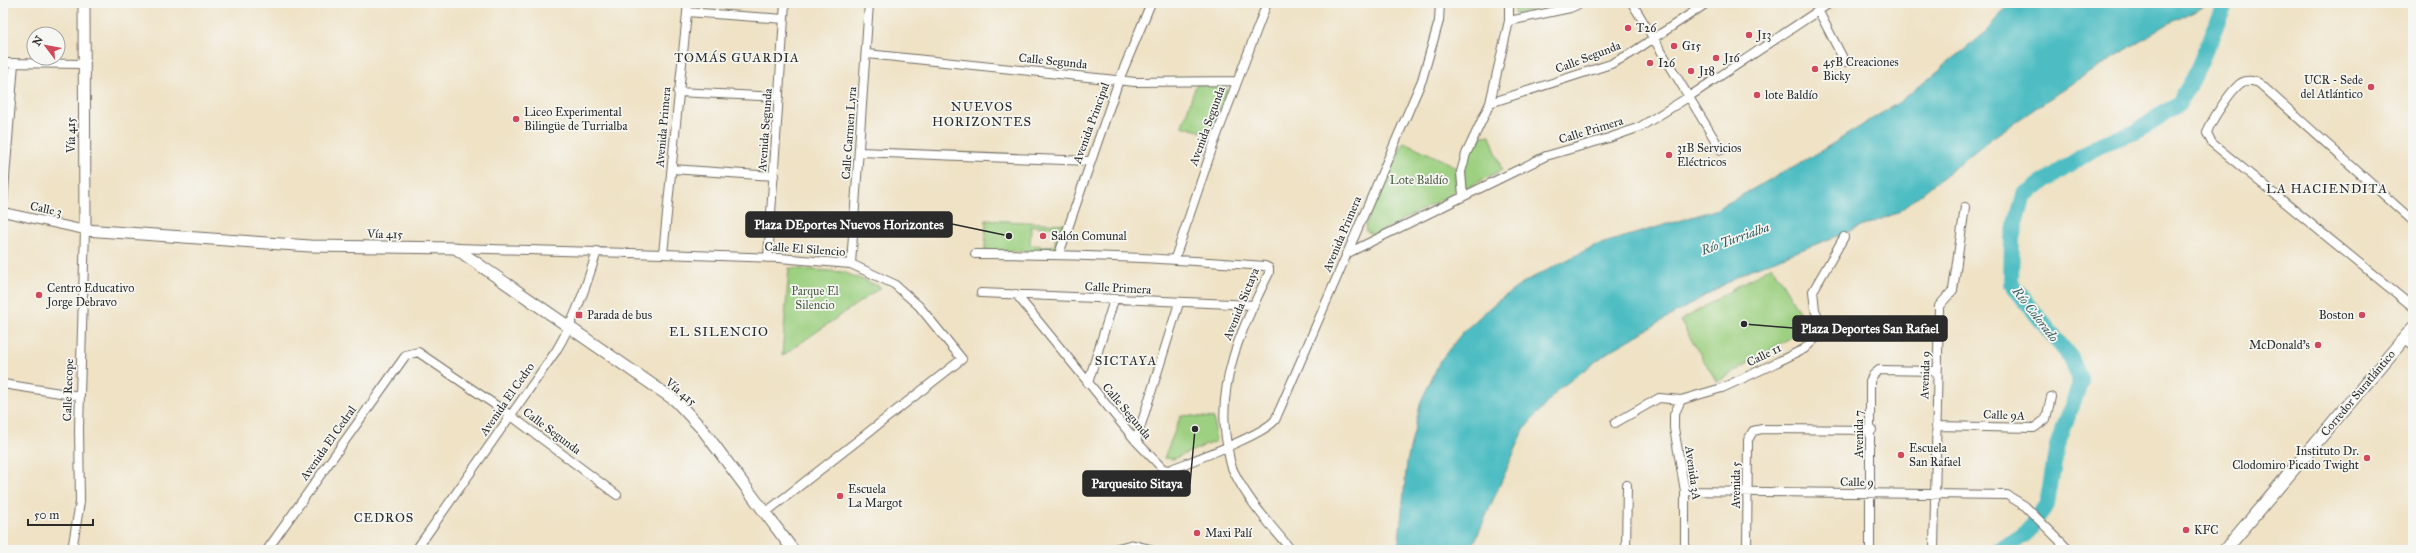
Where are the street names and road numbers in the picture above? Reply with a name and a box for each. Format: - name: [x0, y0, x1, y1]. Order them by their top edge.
- street label: Calle Segunda: [1553, 38, 1624, 77]
- street label: Calle Segunda: [1018, 50, 1089, 73]
- street label: Avenida Principal: [1069, 80, 1112, 166]
- street label: Avenida Segunda: [1186, 84, 1229, 169]
- street label: Avenida Primera: [652, 85, 674, 169]
- street label: Calle Carmen Lyra: [839, 85, 859, 180]
- street label: Avenida Segunda: [755, 87, 776, 173]
- street label: Calle Primera: [1557, 113, 1626, 146]
- street label: Vía 415: [64, 117, 78, 154]
- street label: Avenida Primera: [1319, 193, 1365, 275]
- street label: Calle 3: [29, 199, 63, 219]
- street label: Vía 415: [366, 227, 403, 241]
- street label: Calle El Silencio: [764, 239, 846, 259]
- street label: Avenida Sictaya: [1220, 265, 1262, 343]
- street label: Calle Primera: [1084, 279, 1152, 297]
- street label: Calle 11: [1744, 341, 1784, 369]
- street label: Corredor Suratlántico: [2318, 347, 2398, 439]
- street label: Avenida 9: [1917, 351, 1933, 400]
- street label: Calle Recope: [60, 358, 76, 422]
- street label: Avenida El Cedro: [476, 360, 537, 439]
- street label: Vía 415: [662, 374, 700, 409]
- street label: Calle Segunda: [1099, 380, 1155, 443]
- street label: Avenida El Cedral: [296, 402, 359, 484]
- street label: Calle Segunda: [520, 405, 584, 459]
- street label: Calle 9A: [1983, 407, 2025, 423]
- street label: Avenida 7: [1852, 410, 1866, 459]
- street label: Avenida 3A: [1682, 444, 1704, 501]
- street label: Avenida 5: [1729, 461, 1743, 510]
- street label: Calle 9: [1840, 475, 1874, 489]

